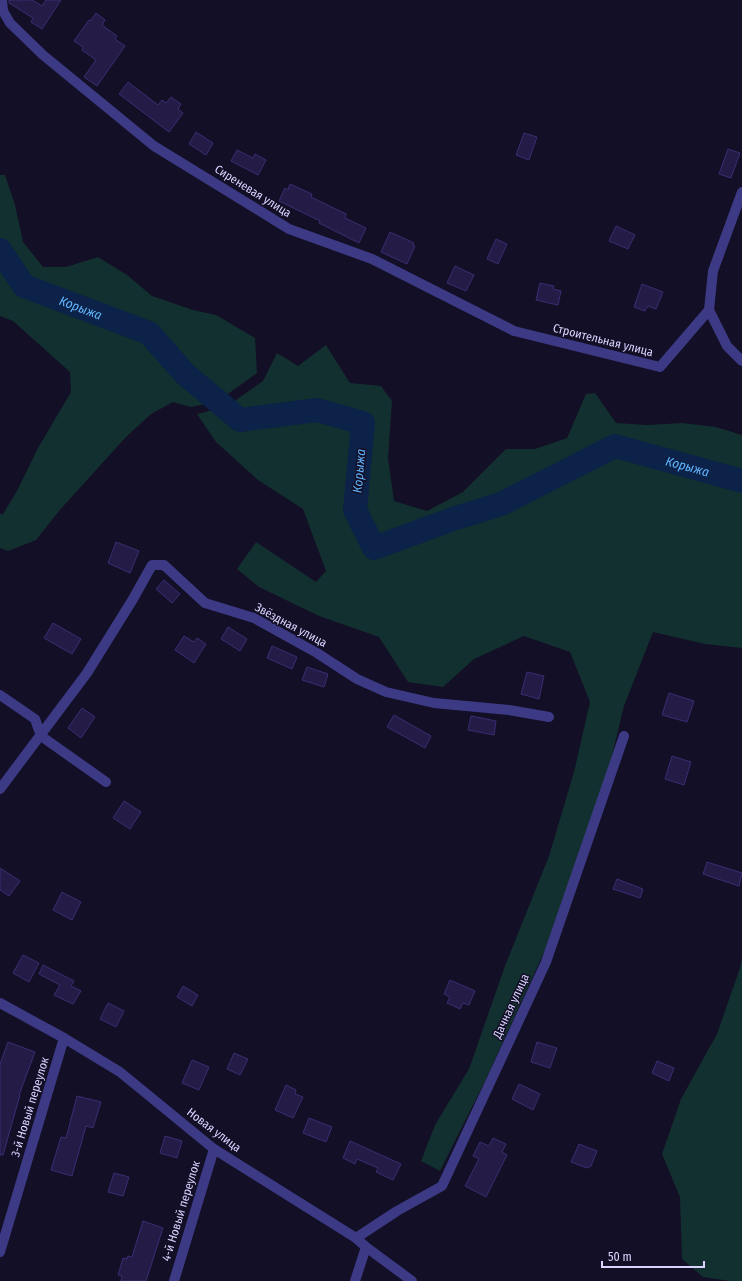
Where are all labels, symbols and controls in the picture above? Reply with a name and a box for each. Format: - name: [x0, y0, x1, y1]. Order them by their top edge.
- street label: Сиреневая улица: [212, 162, 294, 220]
- water label: Корыжа: [57, 293, 105, 322]
- street label: Строительная улица: [551, 321, 655, 359]
- water label: Корыжа: [350, 448, 368, 494]
- water label: Корыжа: [664, 453, 711, 479]
- street label: Звёздная улица: [253, 600, 330, 650]
- street label: Дачная улица: [490, 971, 532, 1041]
- street label: 3-й Новый переулок: [8, 1055, 52, 1159]
- street label: Новая улица: [184, 1105, 244, 1155]
- street label: 4-й Новый переулок: [159, 1159, 203, 1263]
- scale bar: [602, 1243, 704, 1269]
- text: 50 m: [608, 1250, 632, 1264]

